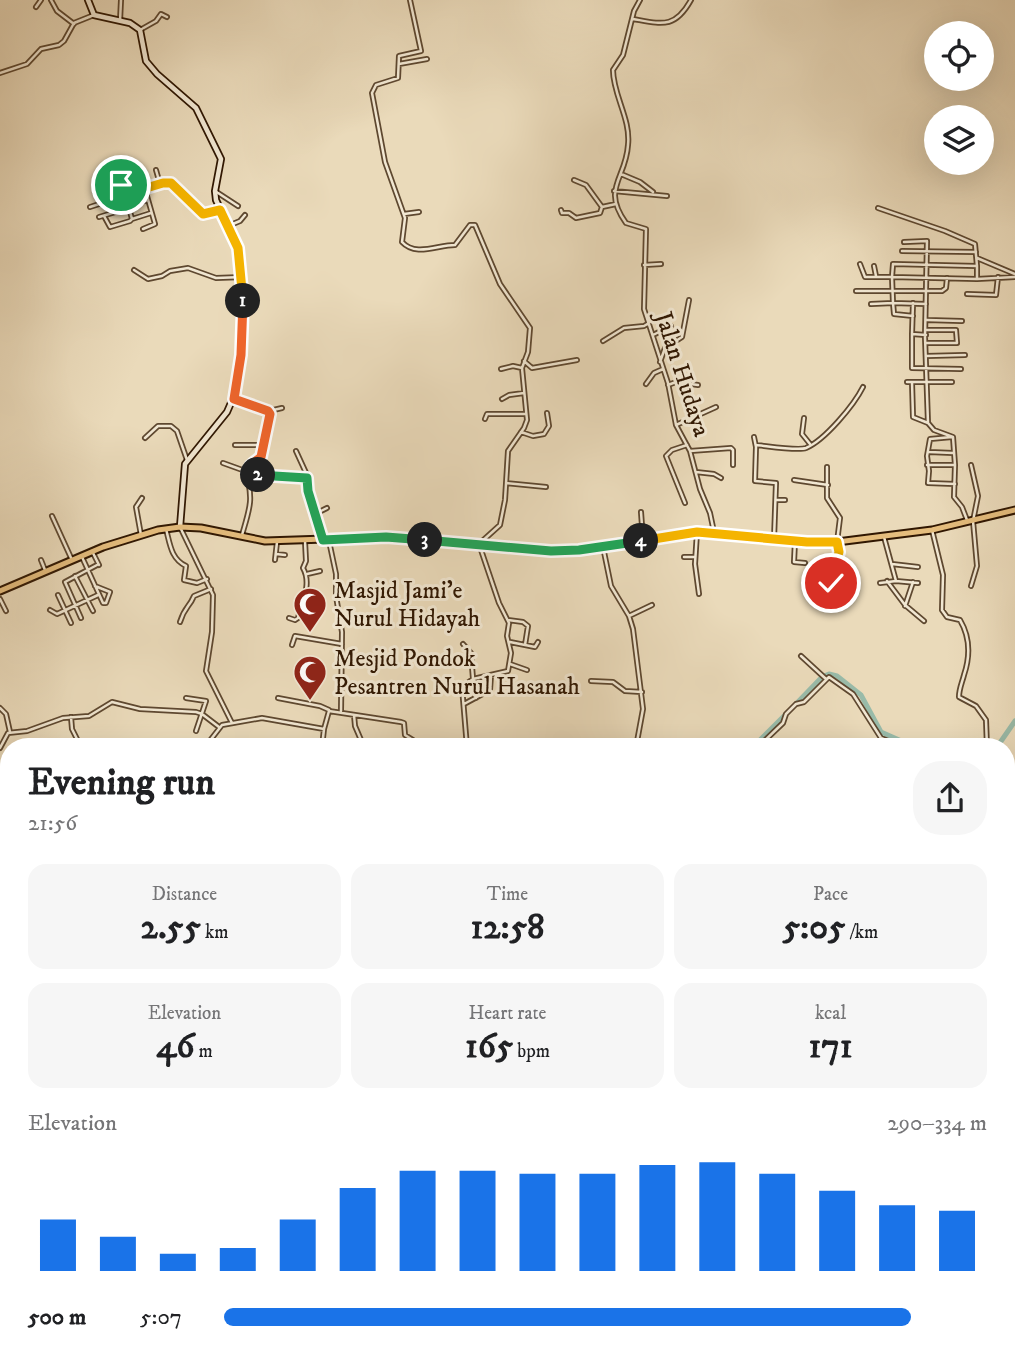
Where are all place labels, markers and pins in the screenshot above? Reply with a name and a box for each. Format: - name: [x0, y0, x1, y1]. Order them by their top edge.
- pin: [91, 155, 151, 215]
- pin: 1: [226, 284, 260, 318]
- pin: 2: [240, 458, 276, 492]
- pin: 3: [408, 522, 442, 558]
- pin: 4: [624, 524, 658, 558]
- pin: [801, 553, 861, 613]
- place label: Masjid Jami'e Nurul Hidayah: [334, 576, 481, 634]
- mosque icon: Masjid Jami'e Nurul Hidayah: [291, 585, 329, 634]
- place label: Mesjid Pondok Pesantren Nurul Hasanah: [334, 644, 580, 702]
- mosque icon: Mesjid Pondok Pesantren Nurul Hasanah: [291, 653, 329, 702]

